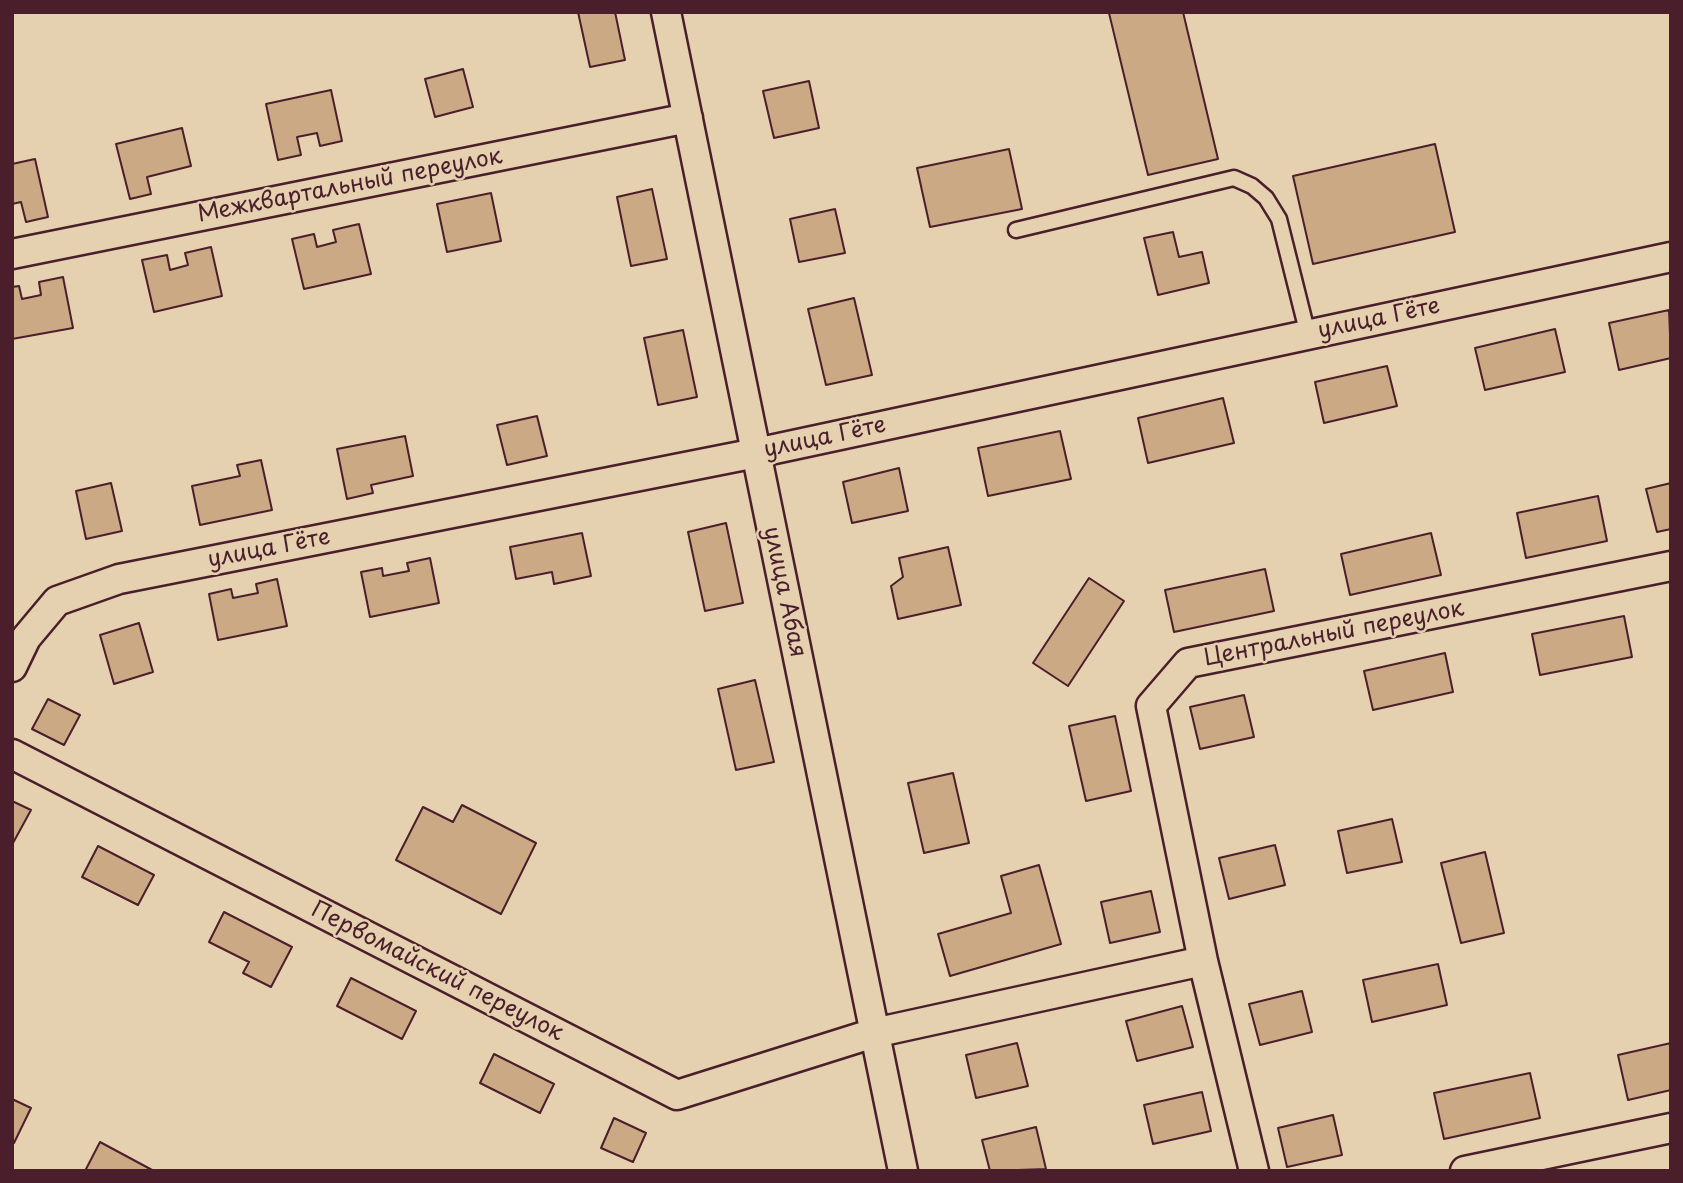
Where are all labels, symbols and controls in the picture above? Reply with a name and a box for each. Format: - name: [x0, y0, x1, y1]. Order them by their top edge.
- street label: Межквартальный переулок: [195, 143, 505, 229]
- street label: улица Гёте: [1315, 293, 1443, 345]
- street label: улица Гёте: [761, 412, 889, 464]
- street label: улица Гёте: [205, 524, 333, 574]
- street label: улица Абая: [757, 524, 811, 660]
- street label: Центральный переулок: [1202, 595, 1466, 673]
- street label: Первомайский переулок: [306, 896, 568, 1048]

